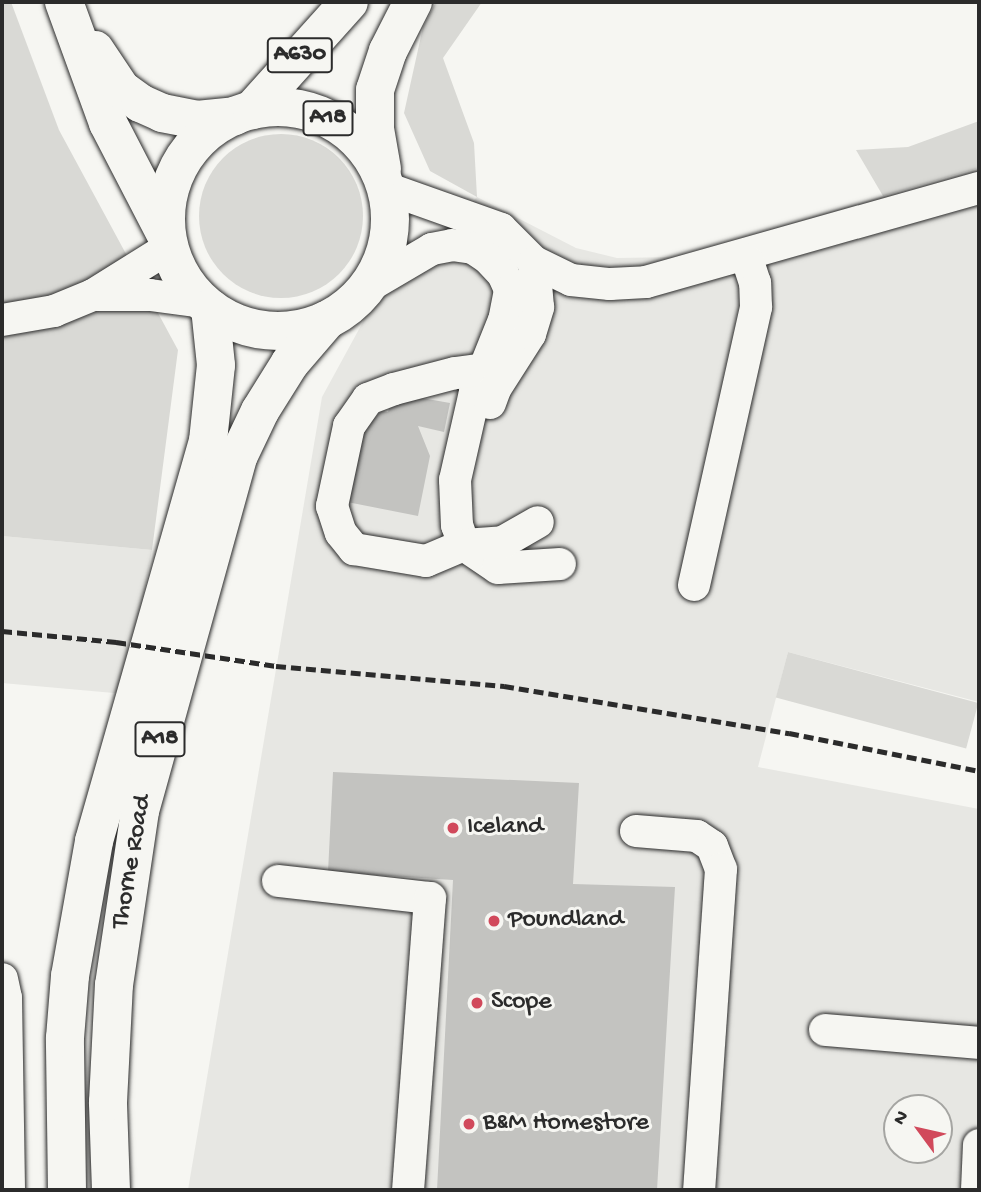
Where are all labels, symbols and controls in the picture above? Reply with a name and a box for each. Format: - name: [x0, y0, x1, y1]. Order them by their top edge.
- road number: A630: [267, 34, 333, 76]
- road number: A18: [302, 98, 354, 138]
- road number: A18: [134, 718, 186, 760]
- street label: Thorne Road: [106, 793, 160, 931]
- place label: Iceland: [467, 812, 543, 844]
- marker: Iceland: [445, 820, 461, 836]
- place label: Poundland: [508, 905, 623, 937]
- marker: Poundland: [486, 913, 502, 929]
- place label: Scope: [491, 987, 552, 1019]
- marker: Scope: [469, 995, 485, 1011]
- north arrow: [883, 1094, 953, 1164]
- text: N: [889, 1107, 915, 1130]
- place label: B&M Homestore: [483, 1108, 649, 1140]
- marker: B&M Homestore: [461, 1116, 477, 1132]

